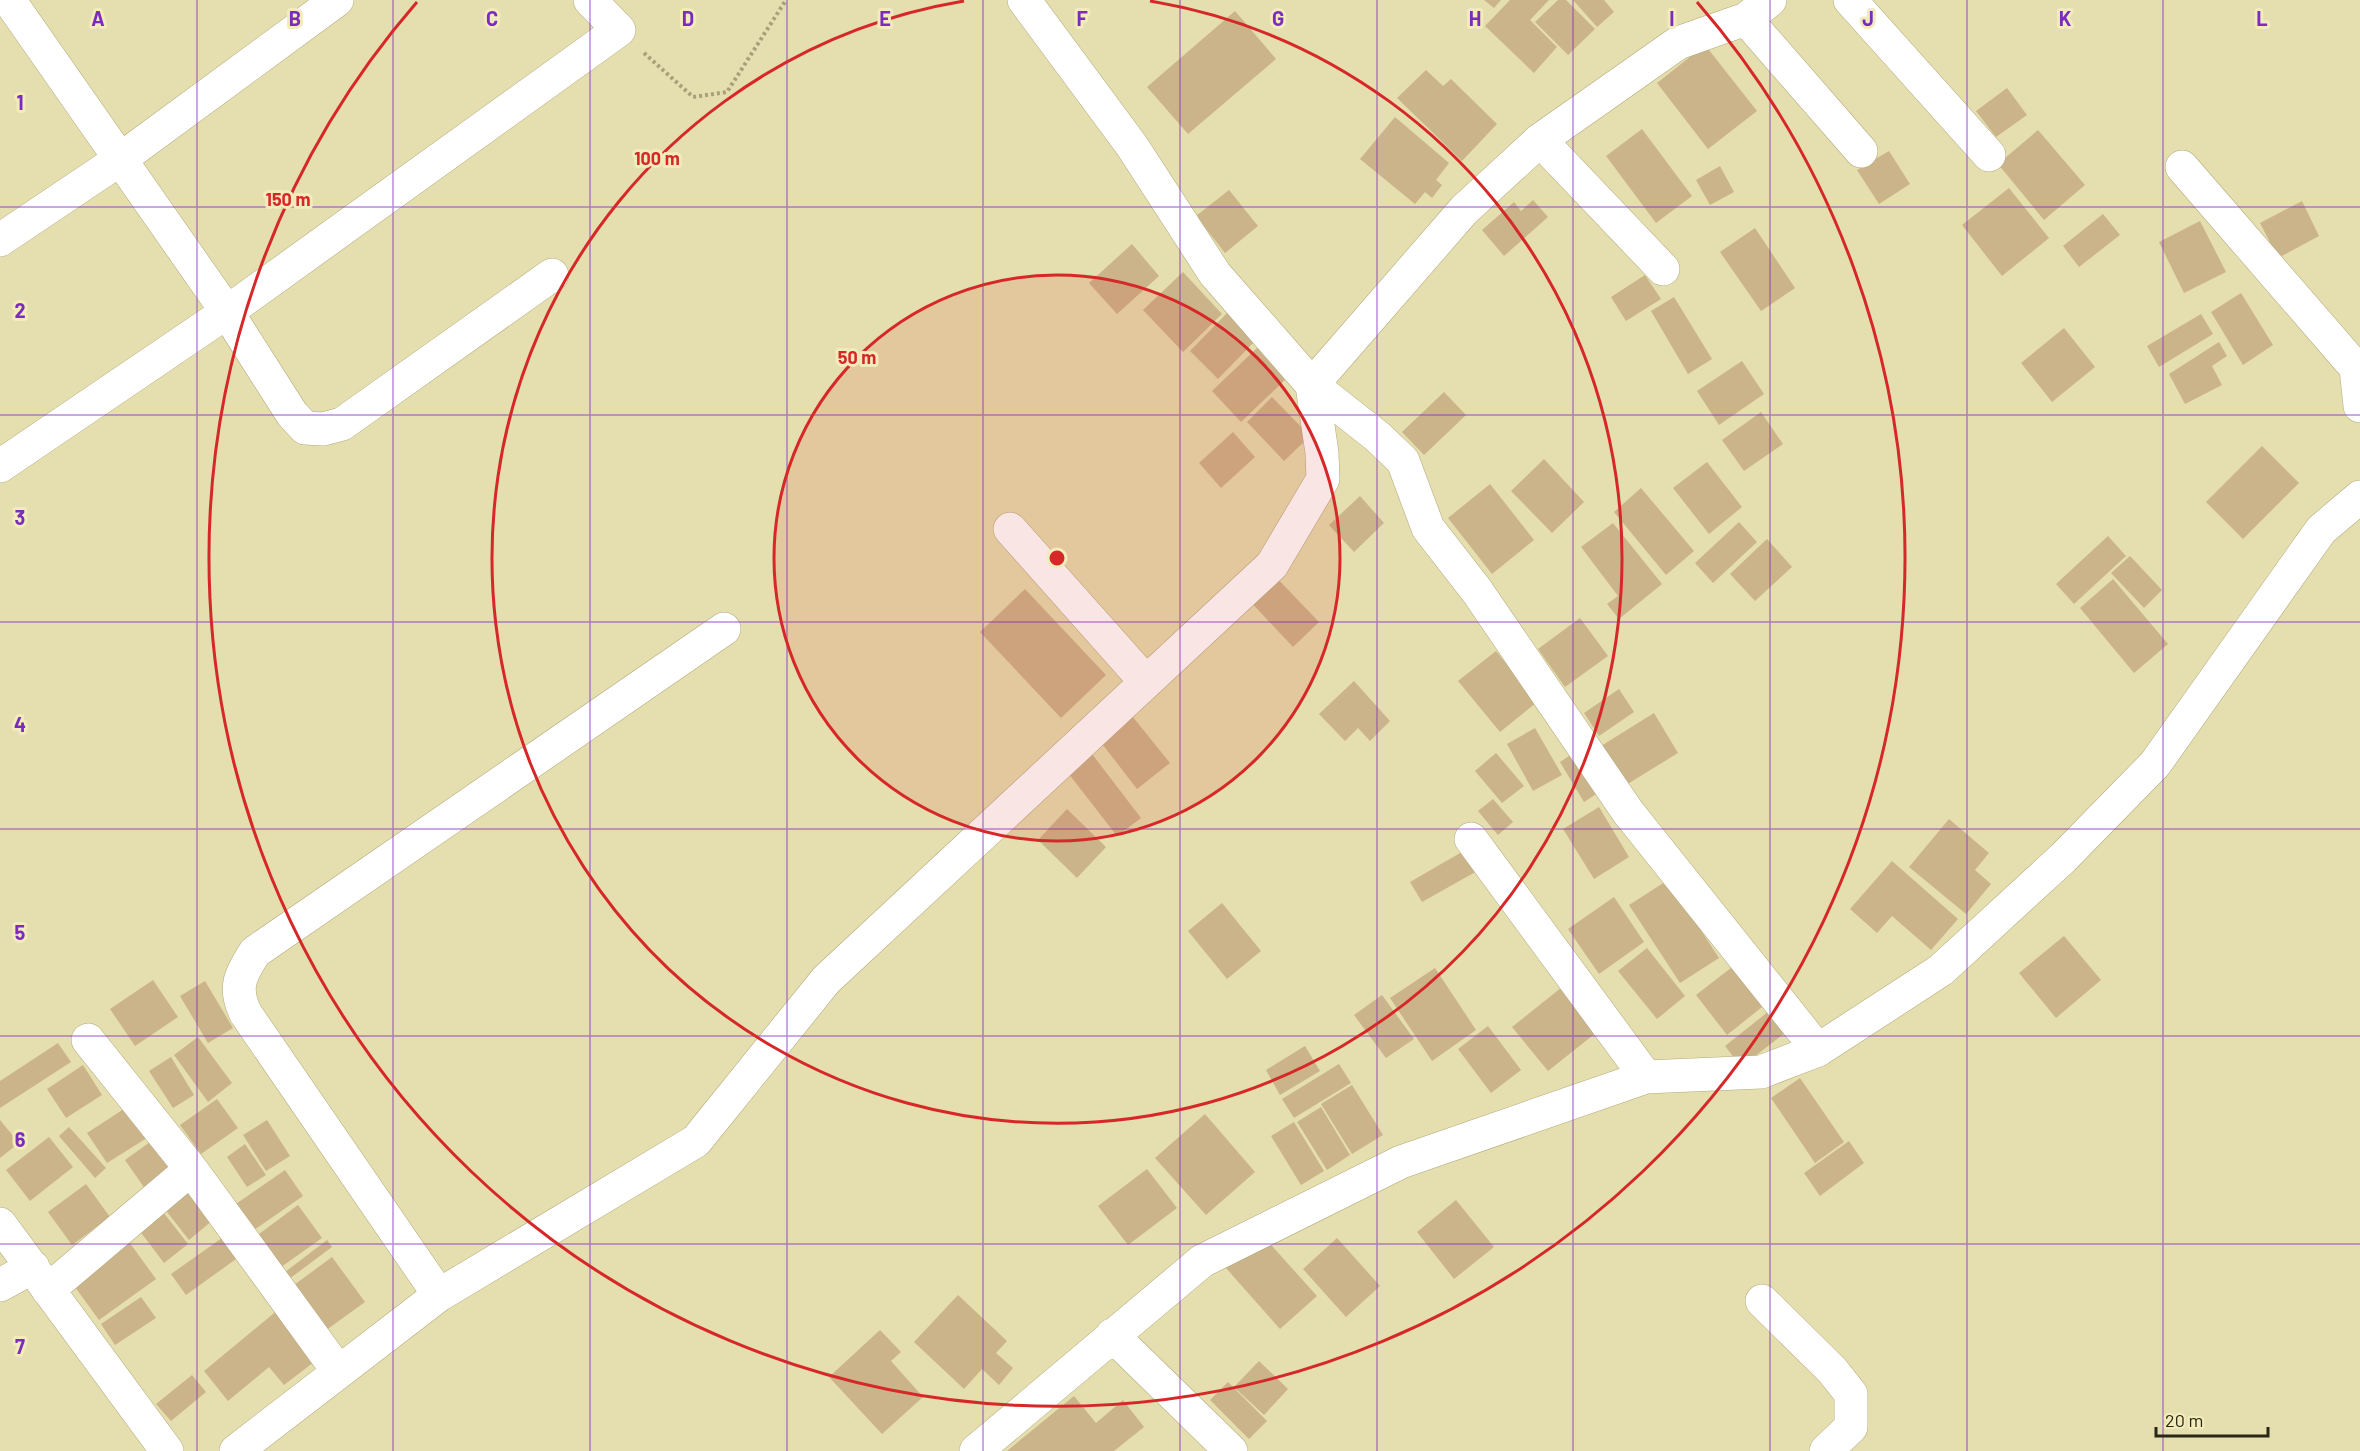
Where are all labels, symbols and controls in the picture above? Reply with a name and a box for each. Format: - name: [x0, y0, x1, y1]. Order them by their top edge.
- text: A: [91, 6, 105, 30]
- text: B: [289, 6, 301, 30]
- text: C: [486, 6, 498, 30]
- text: D: [682, 6, 694, 30]
- text: E: [879, 6, 891, 30]
- text: F: [1076, 6, 1088, 30]
- text: G: [1272, 6, 1284, 30]
- text: H: [1469, 6, 1481, 30]
- text: I: [1669, 6, 1675, 30]
- text: J: [1862, 6, 1874, 30]
- text: K: [2059, 6, 2072, 30]
- text: L: [2256, 6, 2268, 30]
- text: 1: [16, 90, 24, 114]
- text: 100 m: [634, 147, 680, 169]
- text: 150 m: [266, 188, 310, 210]
- text: 2: [14, 298, 26, 322]
- text: 50 m: [838, 346, 876, 368]
- text: 3: [15, 505, 25, 529]
- centre of rings: [1047, 548, 1067, 568]
- text: 4: [14, 712, 26, 736]
- text: 5: [15, 920, 26, 944]
- text: 6: [15, 1127, 26, 1151]
- text: 7: [15, 1334, 25, 1358]
- scale bar: [2156, 1400, 2268, 1438]
- text: 20 m: [2165, 1409, 2203, 1431]

